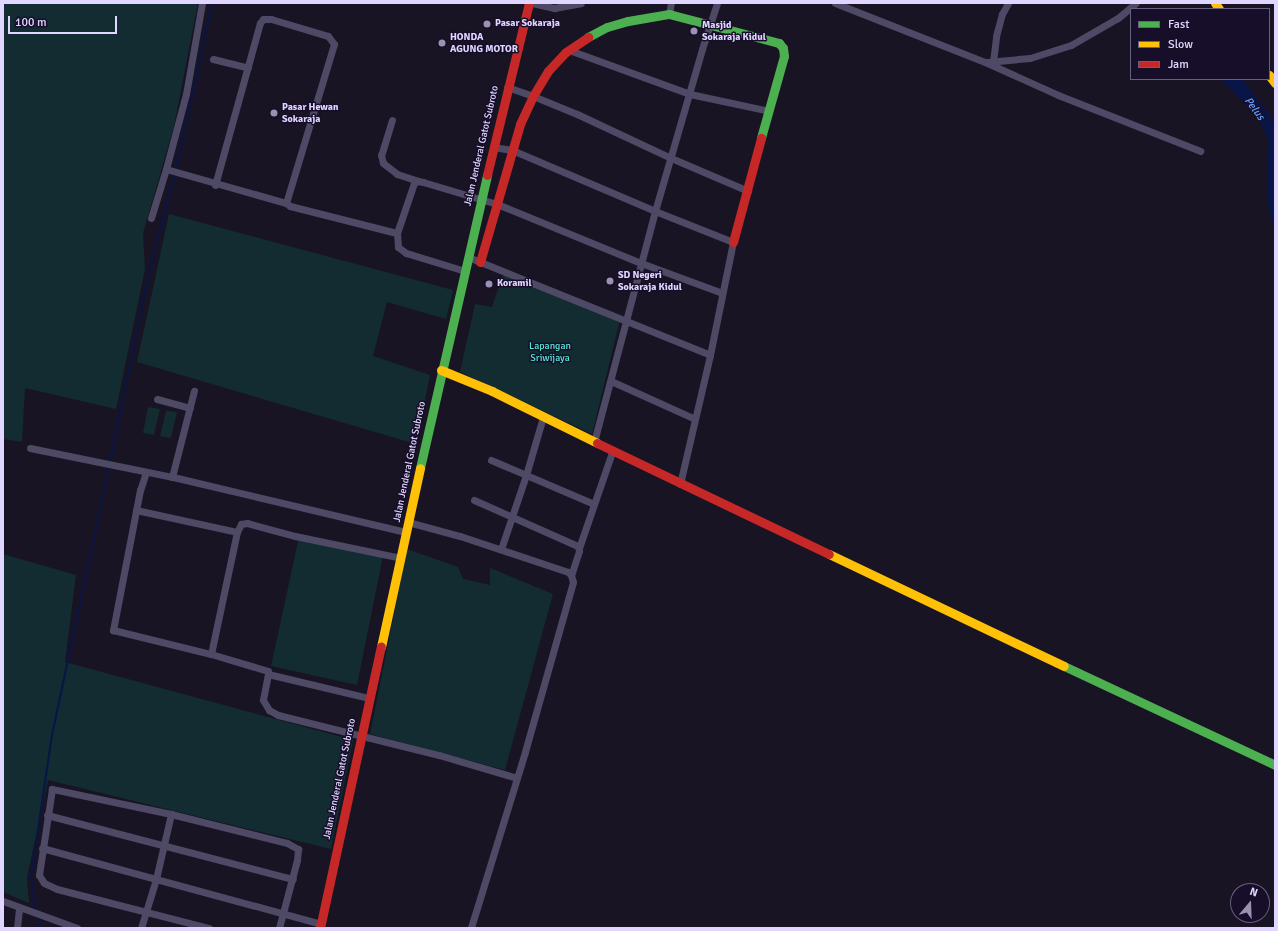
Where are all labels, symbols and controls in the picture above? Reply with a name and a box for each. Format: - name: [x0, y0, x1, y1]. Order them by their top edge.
- scale bar: [10, 8, 119, 34]
- legend: [1130, 8, 1270, 80]
- text: 100 m: [15, 15, 47, 30]
- text: Fast: [1168, 17, 1189, 32]
- place label: Pasar Sokaraja: [495, 18, 560, 30]
- marker: Pasar Sokaraja: [482, 19, 492, 29]
- place label: Masjid Sokaraja Kidul: [702, 19, 766, 42]
- marker: Masjid Sokaraja Kidul: [689, 26, 699, 36]
- place label: HONDA AGUNG MOTOR: [450, 31, 518, 54]
- text: Slow: [1168, 37, 1193, 52]
- marker: HONDA AGUNG MOTOR: [437, 38, 447, 48]
- text: Jam: [1168, 57, 1189, 72]
- street label: Jalan Jenderal Gatot Subroto: [462, 85, 502, 207]
- water label: Pelus: [1241, 95, 1267, 123]
- place label: Pasar Hewan Sokaraja: [282, 101, 338, 124]
- marker: Pasar Hewan Sokaraja: [269, 108, 279, 118]
- place label: SD Negeri Sokaraja Kidul: [618, 269, 682, 292]
- marker: SD Negeri Sokaraja Kidul: [605, 276, 615, 286]
- place label: Koramil: [497, 278, 532, 290]
- marker: Koramil: [484, 279, 494, 289]
- park label: Lapangan Sriwijaya: [529, 340, 571, 364]
- street label: Jalan Jenderal Gatot Subroto: [391, 401, 429, 523]
- street label: Jalan Jenderal Gatot Subroto: [321, 718, 359, 840]
- north arrow: [1230, 883, 1270, 923]
- text: N: [1248, 885, 1259, 900]

